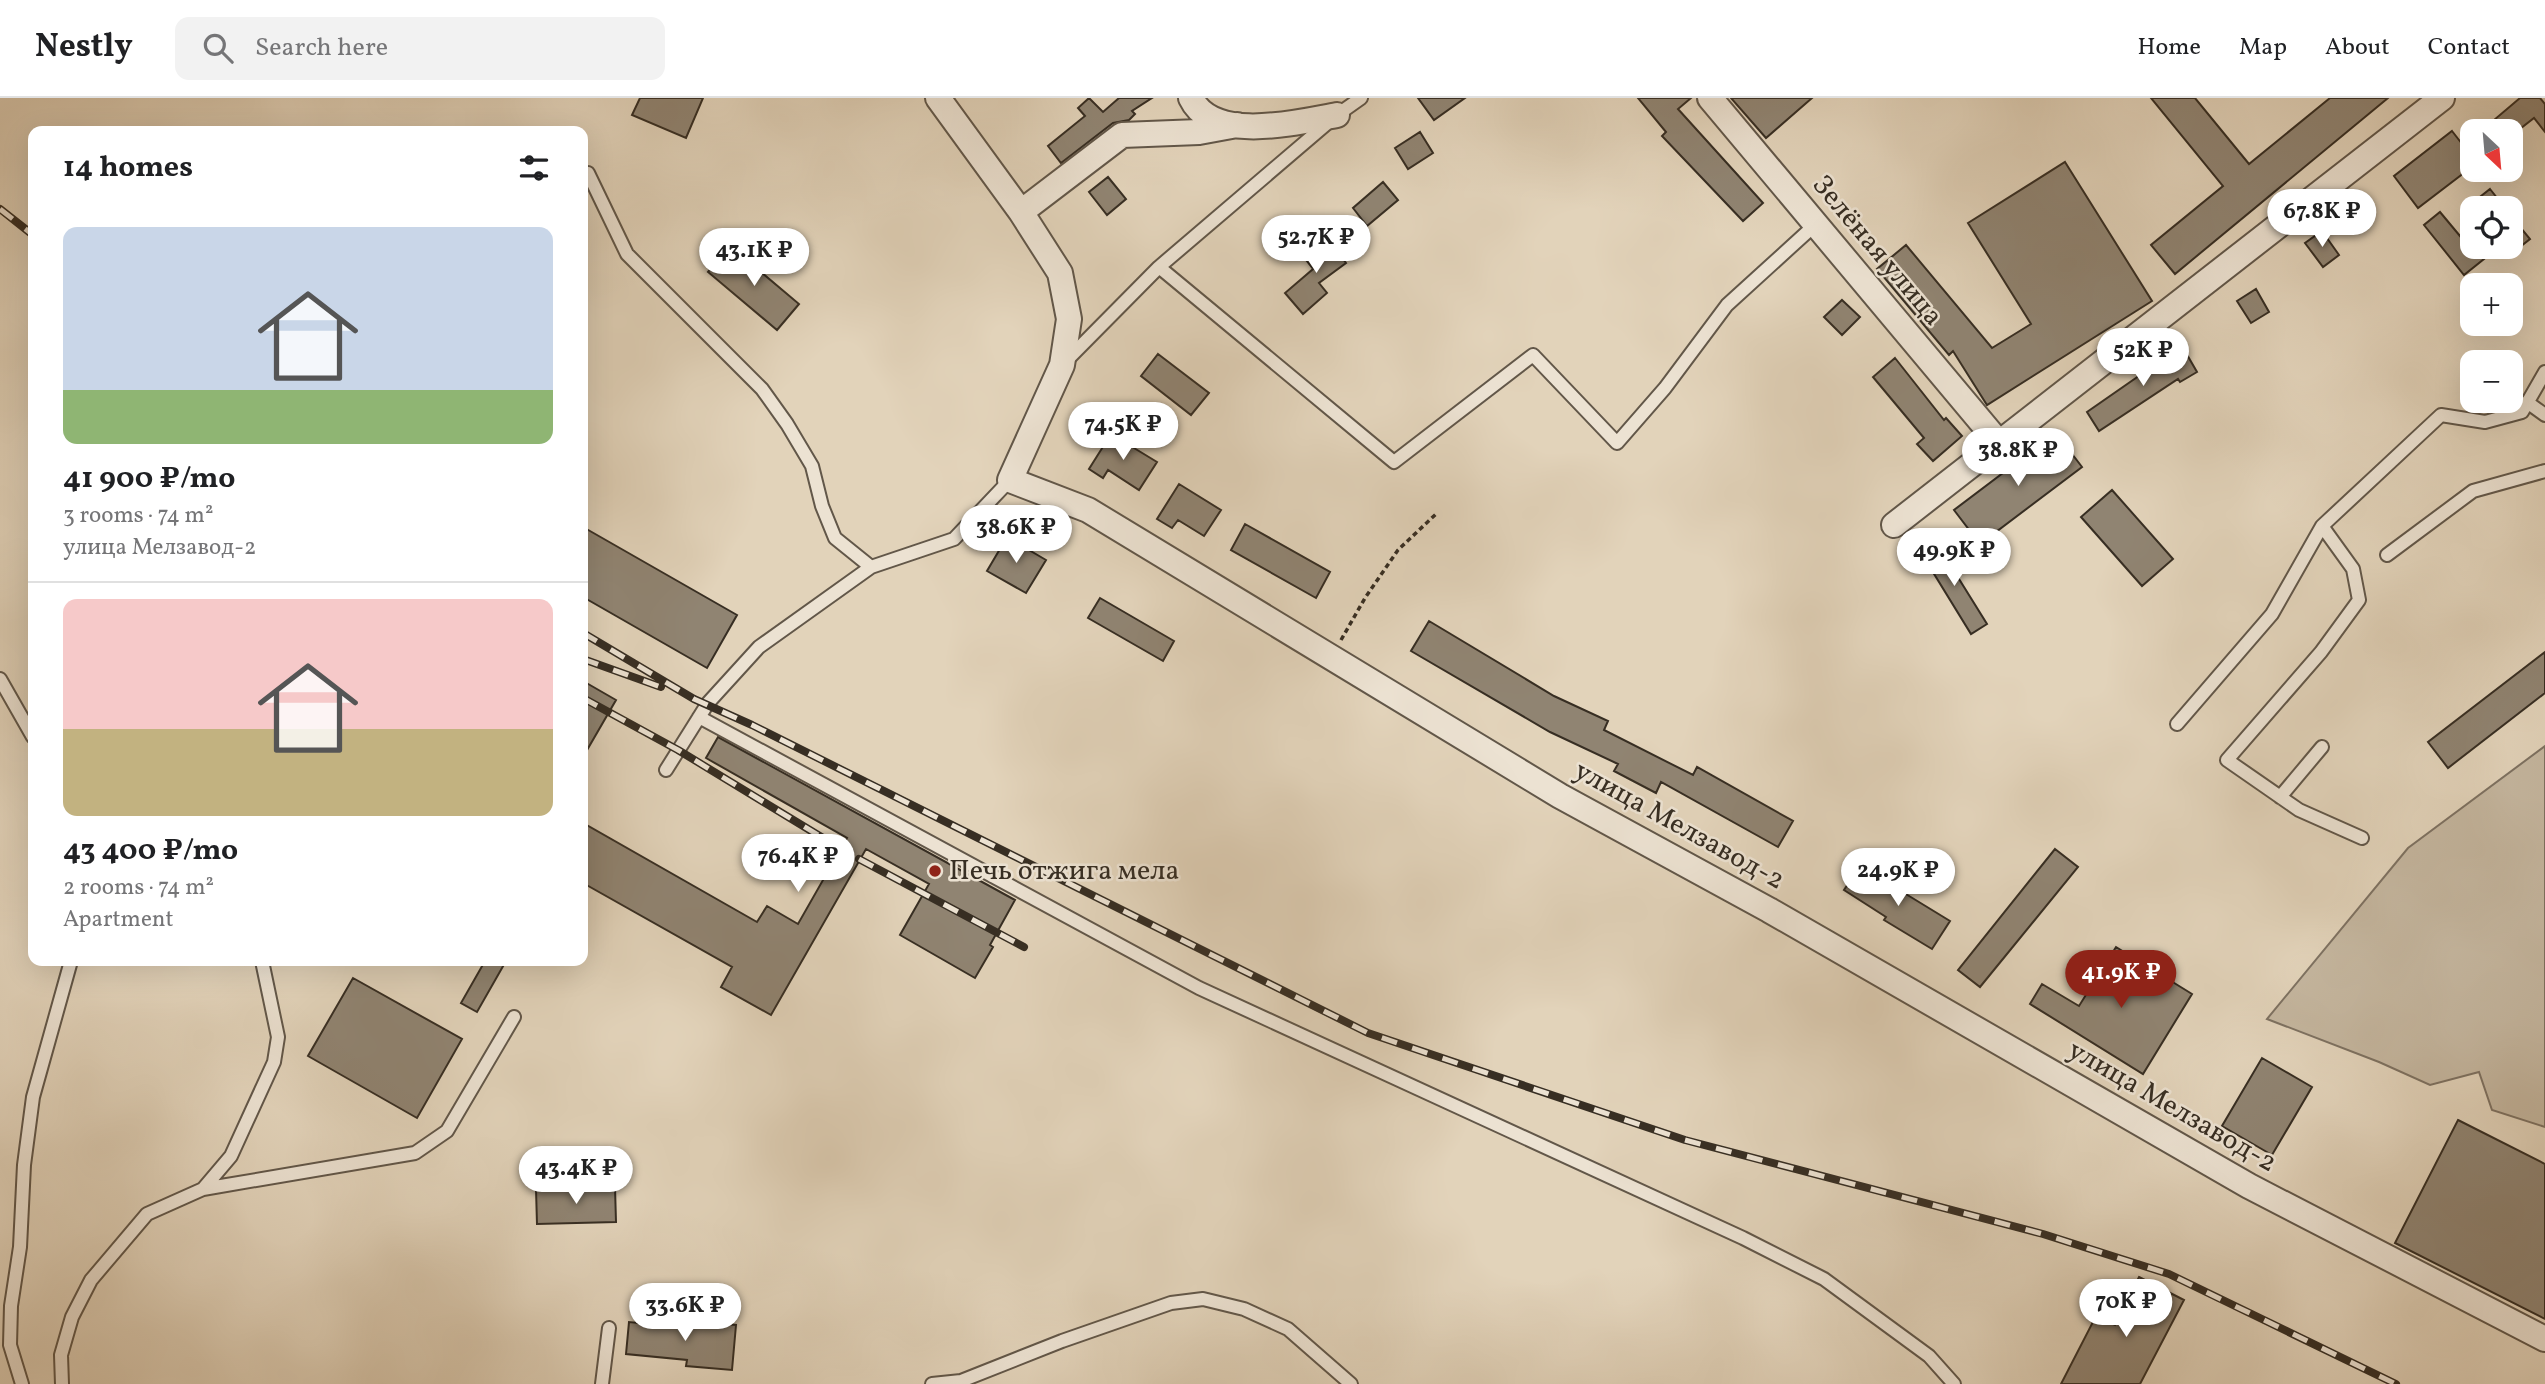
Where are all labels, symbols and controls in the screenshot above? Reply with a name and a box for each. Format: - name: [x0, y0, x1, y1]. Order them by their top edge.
- search box: [175, 17, 665, 80]
- text: Nestly: [35, 25, 133, 71]
- icon: search: [199, 29, 237, 67]
- text: Search here: [255, 30, 388, 66]
- text: Home: [2137, 31, 2201, 65]
- text: Map: [2239, 31, 2287, 65]
- text: About: [2325, 31, 2390, 65]
- text: Contact: [2428, 31, 2510, 65]
- north arrow: [2460, 119, 2524, 182]
- map controls: [2460, 119, 2523, 413]
- text: 14 homes: [63, 147, 193, 189]
- icon: filters: [515, 149, 553, 187]
- street label: Зелёная улица: [1802, 167, 1952, 335]
- pin: 67.8K ₽: [2257, 190, 2387, 249]
- text: 67.8K ₽: [2283, 196, 2361, 228]
- button: locate: [2460, 196, 2523, 259]
- pin: 52.7K ₽: [1251, 216, 1381, 275]
- text: 52.7K ₽: [1278, 222, 1354, 254]
- pin: 43.1K ₽: [689, 228, 819, 288]
- text: 43.1K ₽: [715, 235, 793, 267]
- icon: home: [245, 273, 371, 399]
- button: +: [2460, 273, 2523, 336]
- pin: 52K ₽: [2094, 328, 2192, 388]
- text: 52K ₽: [2113, 335, 2173, 367]
- button: −: [2460, 350, 2523, 413]
- pin: 74.5K ₽: [1058, 402, 1188, 462]
- text: 74.5K ₽: [1084, 409, 1162, 441]
- pin: 38.8K ₽: [1953, 428, 2083, 488]
- text: 38.8K ₽: [1978, 435, 2058, 467]
- text: 41 900 ₽/mo: [63, 458, 235, 500]
- text: 3 rooms · 74 m²: [63, 500, 213, 532]
- pin: 38.6K ₽: [951, 505, 1081, 565]
- text: 38.6K ₽: [976, 512, 1056, 544]
- pin: 49.9K ₽: [1889, 528, 2019, 588]
- text: улица Мелзавод-2: [63, 532, 256, 564]
- text: 49.9K ₽: [1913, 535, 1995, 567]
- icon: home: [245, 645, 371, 771]
- street label: улица Мелзавод-2: [1567, 752, 1791, 900]
- text: 43 400 ₽/mo: [63, 830, 238, 872]
- pin: 76.4K ₽: [733, 834, 863, 894]
- text: 76.4K ₽: [758, 841, 838, 873]
- pin: 24.9K ₽: [1833, 848, 1963, 908]
- place label: Печь отжига мела: [949, 852, 1179, 891]
- text: 24.9K ₽: [1857, 855, 1939, 887]
- marker: Печь отжига мела: [927, 863, 943, 879]
- text: 2 rooms · 74 m²: [63, 872, 214, 904]
- text: Apartment: [63, 904, 174, 936]
- pin: 41.9K ₽: [2056, 950, 2186, 1010]
- text: 41.9K ₽: [2081, 957, 2161, 989]
- street label: улица Мелзавод-2: [2060, 1031, 2284, 1183]
- pin: 43.4K ₽: [511, 1146, 641, 1206]
- text: 43.4K ₽: [535, 1153, 617, 1185]
- pin: 70K ₽: [2077, 1280, 2175, 1339]
- pin: 33.6K ₽: [620, 1284, 750, 1343]
- text: 70K ₽: [2095, 1286, 2157, 1318]
- text: 33.6K ₽: [645, 1290, 725, 1322]

